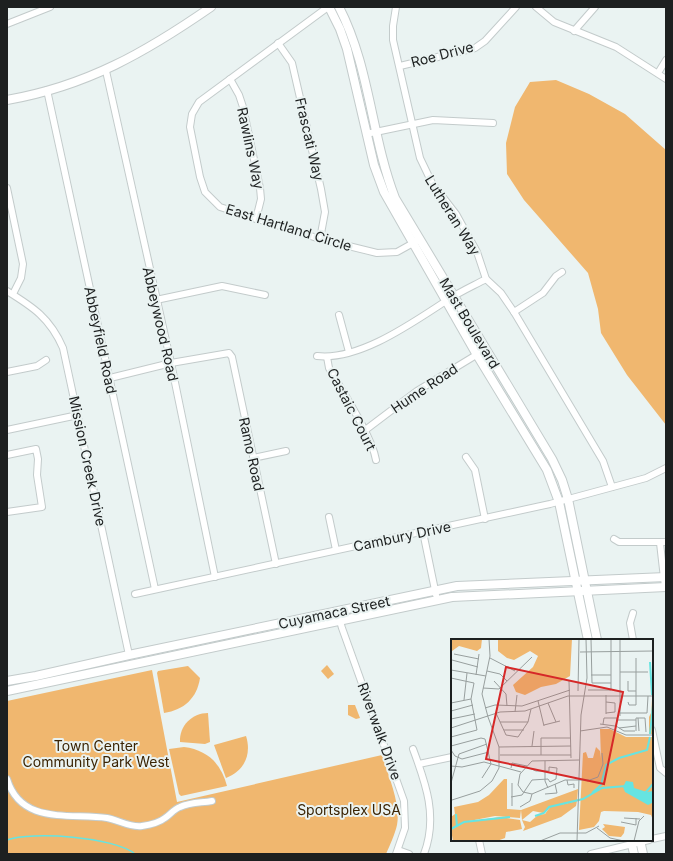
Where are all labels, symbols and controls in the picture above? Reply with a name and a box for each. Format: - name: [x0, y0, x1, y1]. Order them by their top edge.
- street label: Roe Drive: [409, 38, 475, 70]
- street label: Frascati Way: [292, 96, 328, 182]
- street label: Rawlins Way: [234, 106, 268, 191]
- street label: Lutheran Way: [422, 172, 484, 258]
- street label: East Hartland Circle: [224, 200, 354, 254]
- street label: Abbeywood Road: [140, 265, 182, 383]
- street label: Mast Boulevard: [436, 275, 504, 371]
- street label: Abbeyfield Road: [81, 285, 121, 395]
- street label: Hume Road: [387, 359, 461, 417]
- street label: Castaic Court: [324, 365, 380, 453]
- street label: Mission Creek Drive: [66, 394, 110, 528]
- street label: Ramo Road: [236, 415, 268, 493]
- street label: Cambury Drive: [352, 517, 452, 555]
- street label: Cuyamaca Street: [277, 592, 392, 632]
- inset map: [451, 639, 653, 841]
- street label: Riverwalk Drive: [354, 680, 406, 782]
- park label: Town Center Community Park West: [23, 737, 170, 770]
- park label: Sportsplex USA: [297, 801, 401, 818]

